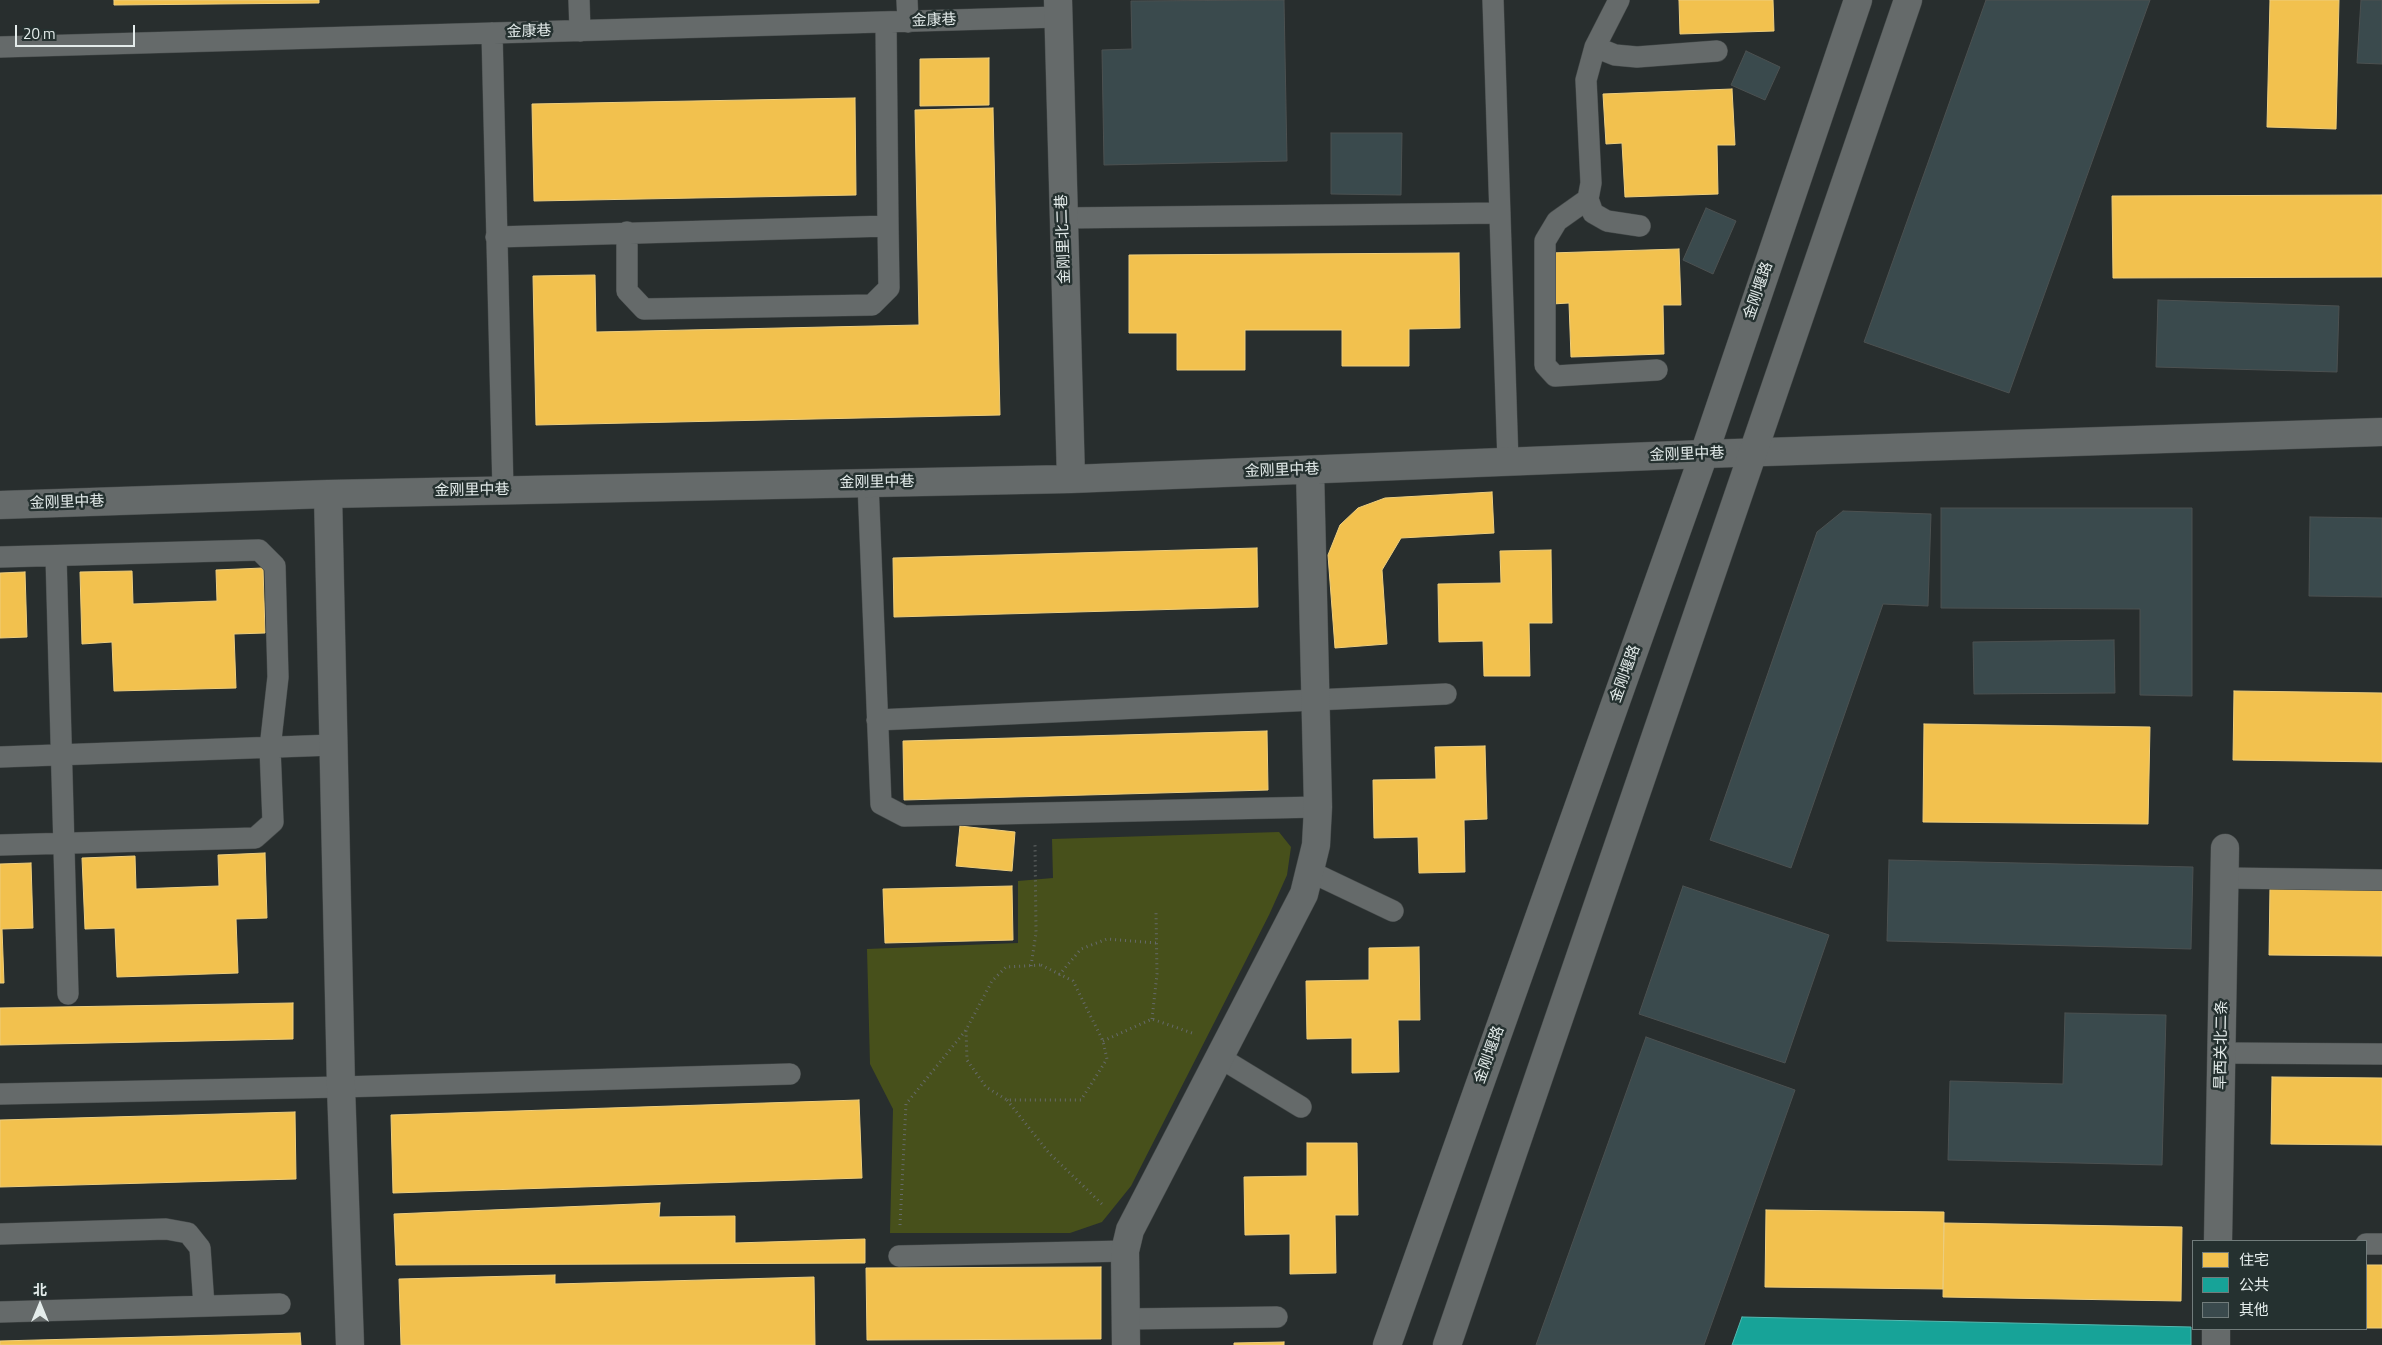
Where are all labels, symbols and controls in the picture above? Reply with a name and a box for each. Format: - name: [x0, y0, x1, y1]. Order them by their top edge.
- street label: 金康巷: [911, 11, 957, 31]
- scale bar: [18, 15, 138, 47]
- text: 20 m: [23, 22, 56, 45]
- street label: 金康巷: [506, 22, 552, 42]
- street label: 金刚里北二巷: [1053, 194, 1075, 284]
- street label: 金刚堰路: [1741, 260, 1777, 322]
- street label: 金刚里中巷: [1649, 445, 1725, 465]
- street label: 金刚里中巷: [1244, 461, 1320, 481]
- street label: 金刚里中巷: [839, 473, 915, 493]
- street label: 金刚里中巷: [434, 481, 510, 501]
- street label: 金刚里中巷: [29, 493, 105, 513]
- street label: 金刚堰路: [1607, 643, 1645, 705]
- street label: 旱西关北二条: [2212, 1000, 2232, 1090]
- street label: 金刚堰路: [1471, 1024, 1509, 1086]
- legend: [2192, 1240, 2367, 1330]
- text: 住宅: [2239, 1248, 2269, 1271]
- text: 公共: [2239, 1273, 2269, 1296]
- text: 北: [33, 1279, 47, 1300]
- north arrow: [15, 1280, 65, 1330]
- text: 其他: [2239, 1298, 2269, 1321]

